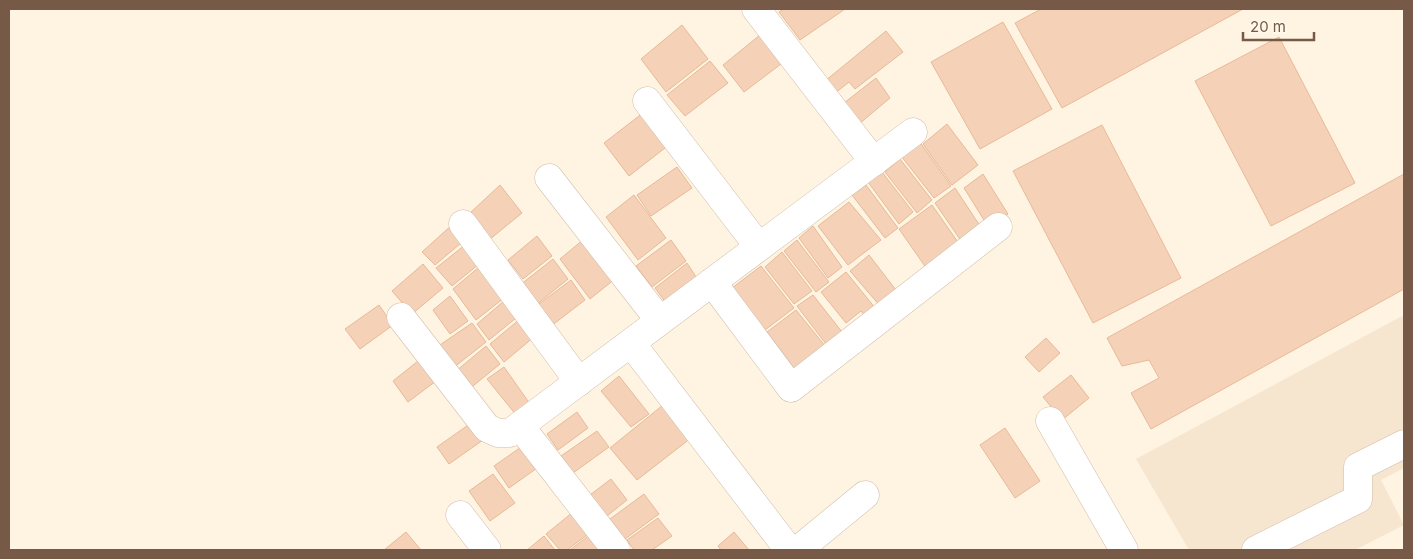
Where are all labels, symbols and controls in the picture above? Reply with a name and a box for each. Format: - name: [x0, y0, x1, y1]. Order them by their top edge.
- scale bar: [1243, 10, 1314, 42]
- text: 20 m: [1250, 17, 1286, 36]

